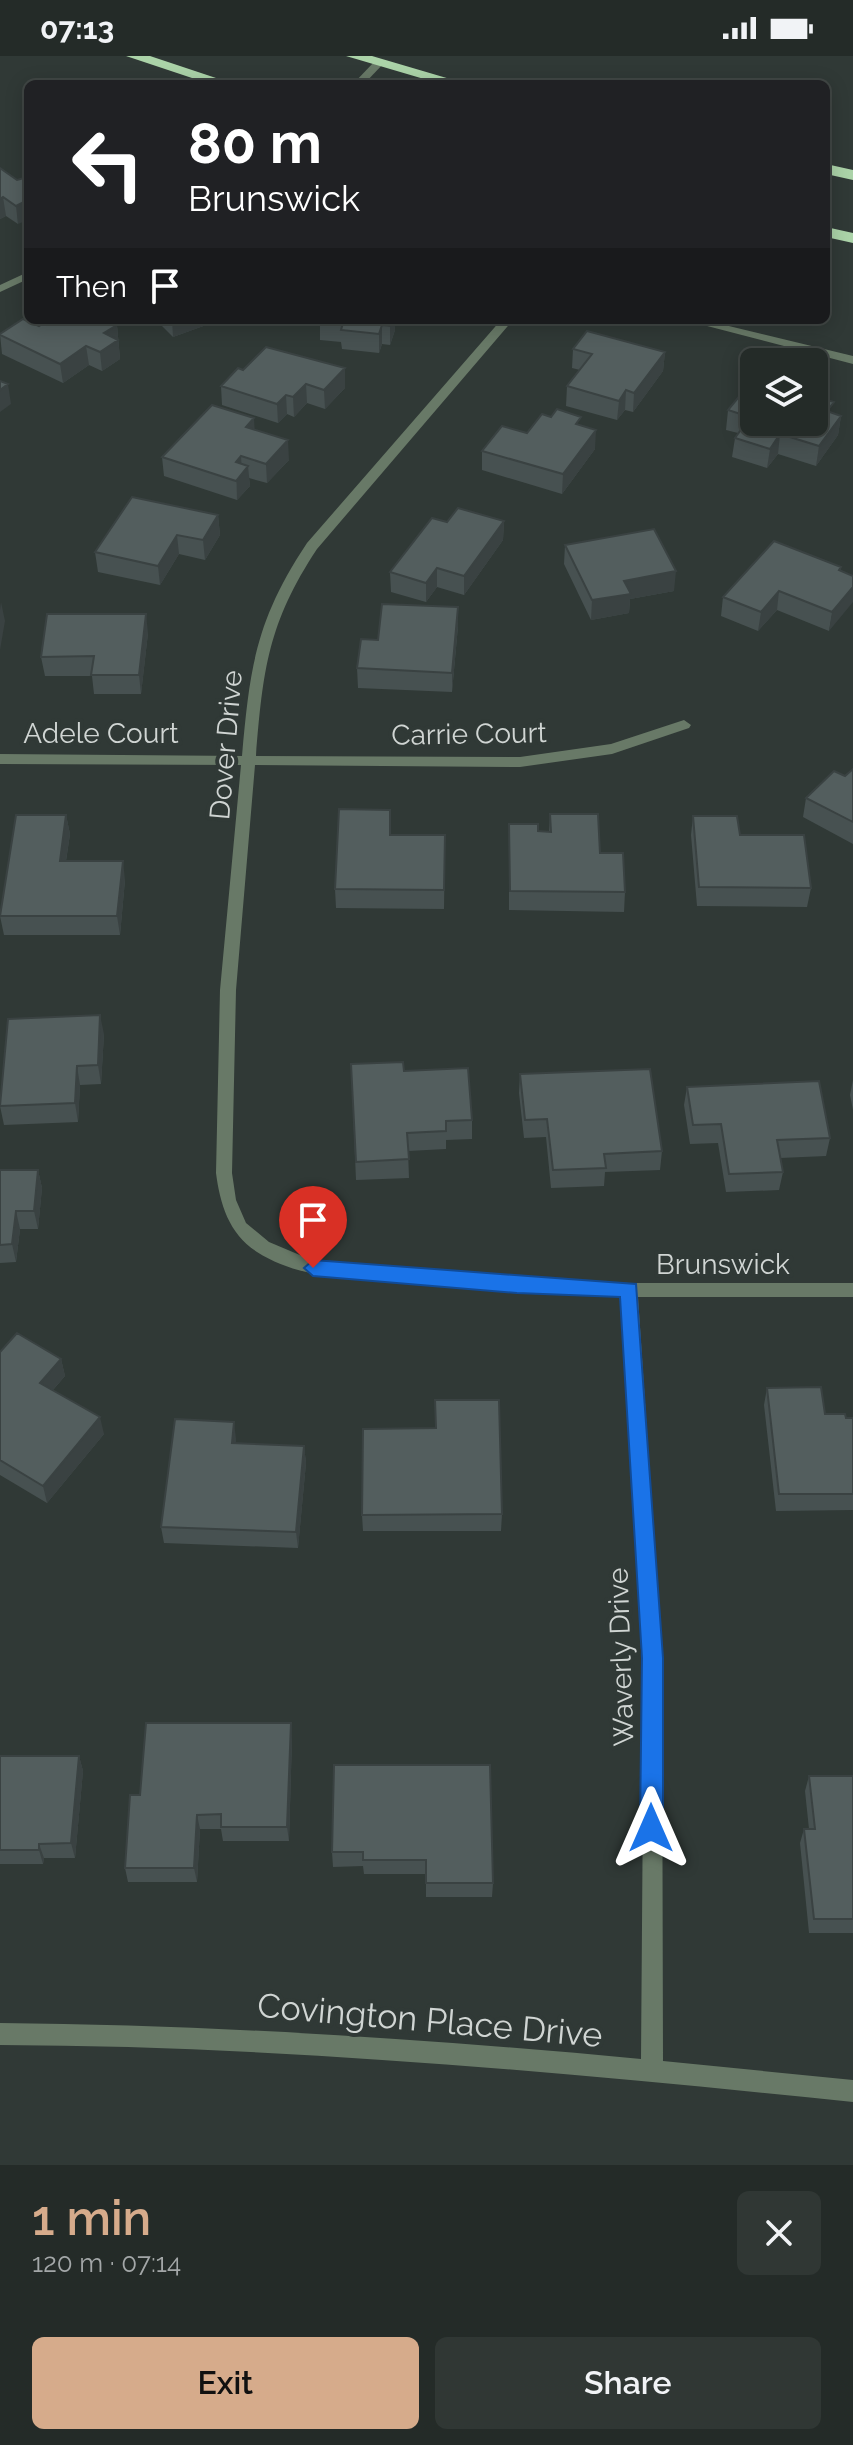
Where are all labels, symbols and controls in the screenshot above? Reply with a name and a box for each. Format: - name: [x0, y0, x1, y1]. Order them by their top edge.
- text: 07:13: [40, 11, 114, 46]
- text: 80 m: [188, 110, 322, 176]
- icon: left: [56, 112, 160, 216]
- text: Brunswick: [188, 177, 360, 219]
- icon: arrive: [143, 264, 187, 308]
- text: Then: [56, 269, 127, 304]
- map controls: [740, 348, 828, 436]
- button: layers: [740, 348, 828, 436]
- street label: Dover Drive: [203, 669, 249, 821]
- street label: Carrie Court: [391, 716, 548, 752]
- street label: Adele Court: [23, 717, 179, 750]
- pin: [279, 1186, 347, 1268]
- icon: arrive: [291, 1198, 335, 1242]
- street label: Brunswick: [656, 1248, 790, 1281]
- street label: Waverly Drive: [601, 1567, 641, 1747]
- position arrow: [609, 1786, 693, 1870]
- street label: Covington Place Drive: [256, 1985, 604, 2055]
- text: 1 min: [32, 2190, 151, 2246]
- button: close: [737, 2191, 821, 2275]
- text: 120 m · 07:14: [32, 2248, 181, 2278]
- button: Exit: [32, 2337, 419, 2429]
- button: Share: [435, 2337, 821, 2429]

